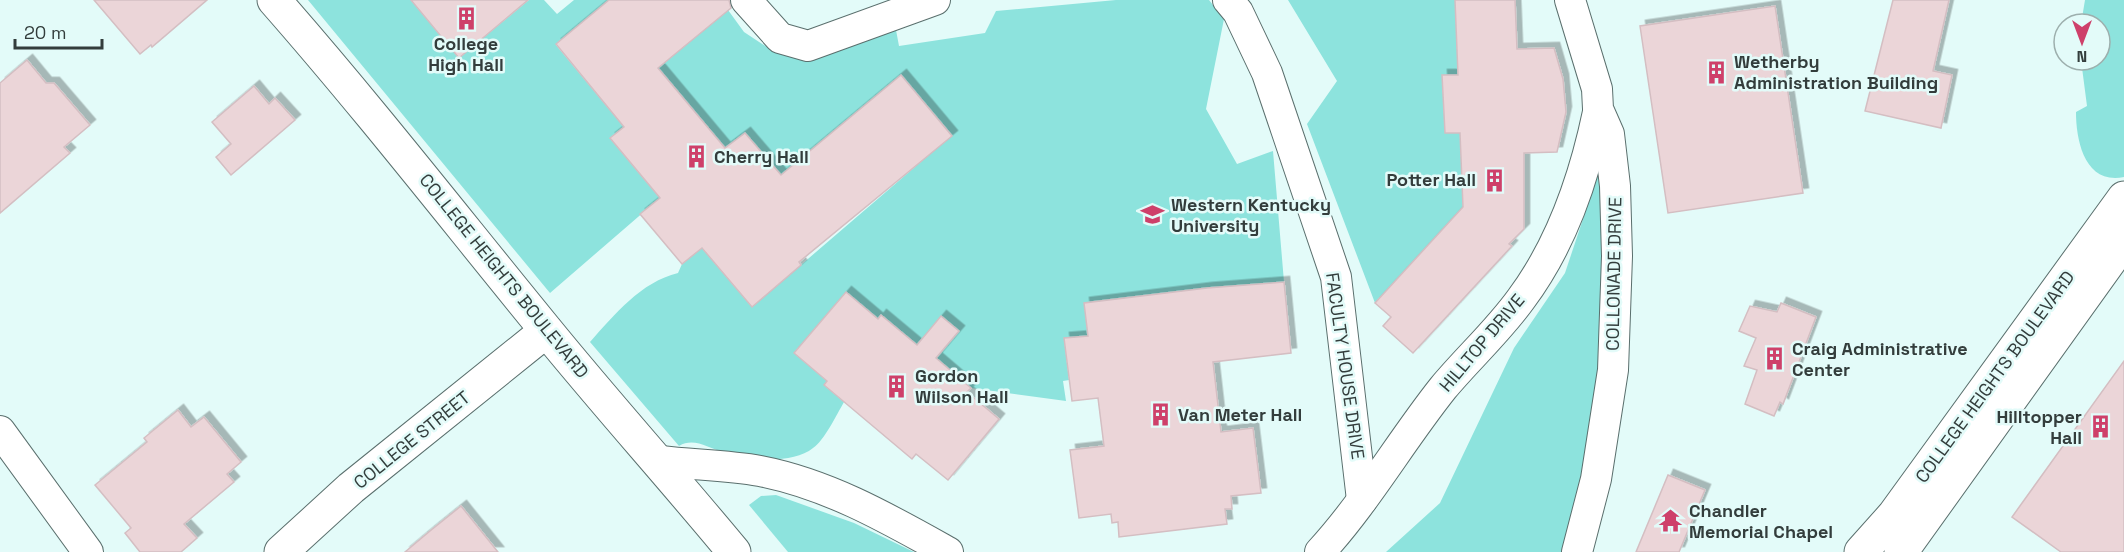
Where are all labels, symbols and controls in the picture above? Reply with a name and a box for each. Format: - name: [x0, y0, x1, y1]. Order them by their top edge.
- building icon: College High Hall: [453, 5, 479, 31]
- scale bar: [15, 12, 102, 50]
- north arrow: [2052, 12, 2112, 72]
- text: 20 m: [24, 21, 67, 44]
- place label: College High Hall: [428, 32, 504, 76]
- text: N: [2077, 46, 2087, 67]
- place label: Wetherby Administration Building: [1734, 50, 1938, 94]
- building icon: Wetherby Administration Building: [1703, 59, 1729, 85]
- building icon: Cherry Hall: [683, 144, 709, 170]
- place label: Cherry Hall: [714, 145, 809, 168]
- building icon: Potter Hall: [1481, 167, 1507, 193]
- place label: Potter Hall: [1386, 168, 1476, 191]
- street label: COLLEGE HEIGHTS BOULEVARD: [415, 169, 594, 383]
- place label: Western Kentucky University: [1171, 193, 1331, 237]
- street label: COLLONADE DRIVE: [1601, 197, 1626, 351]
- school or university icon: Western Kentucky University: [1140, 202, 1166, 228]
- street label: COLLEGE HEIGHTS BOULEVARD: [1910, 266, 2079, 487]
- street label: FACULTY HOUSE DRIVE: [1321, 271, 1370, 461]
- street label: HILLTOP DRIVE: [1434, 289, 1529, 396]
- place label: Craig Administrative Center: [1792, 337, 1968, 381]
- building icon: Craig Administrative Center: [1761, 346, 1787, 372]
- place label: Gordon Wilson Hall: [915, 364, 1009, 408]
- building icon: Gordon Wilson Hall: [884, 373, 910, 399]
- street label: COLLEGE STREET: [349, 385, 475, 494]
- building icon: Van Meter Hall: [1147, 402, 1173, 428]
- place label: Van Meter Hall: [1178, 403, 1302, 426]
- place label: Hilltopper Hall: [1996, 405, 2082, 449]
- building icon: Hilltopper Hall: [2087, 414, 2113, 440]
- place label: Chandler Memorial Chapel: [1689, 499, 1833, 543]
- temple icon: Chandler Memorial Chapel: [1658, 508, 1684, 534]

